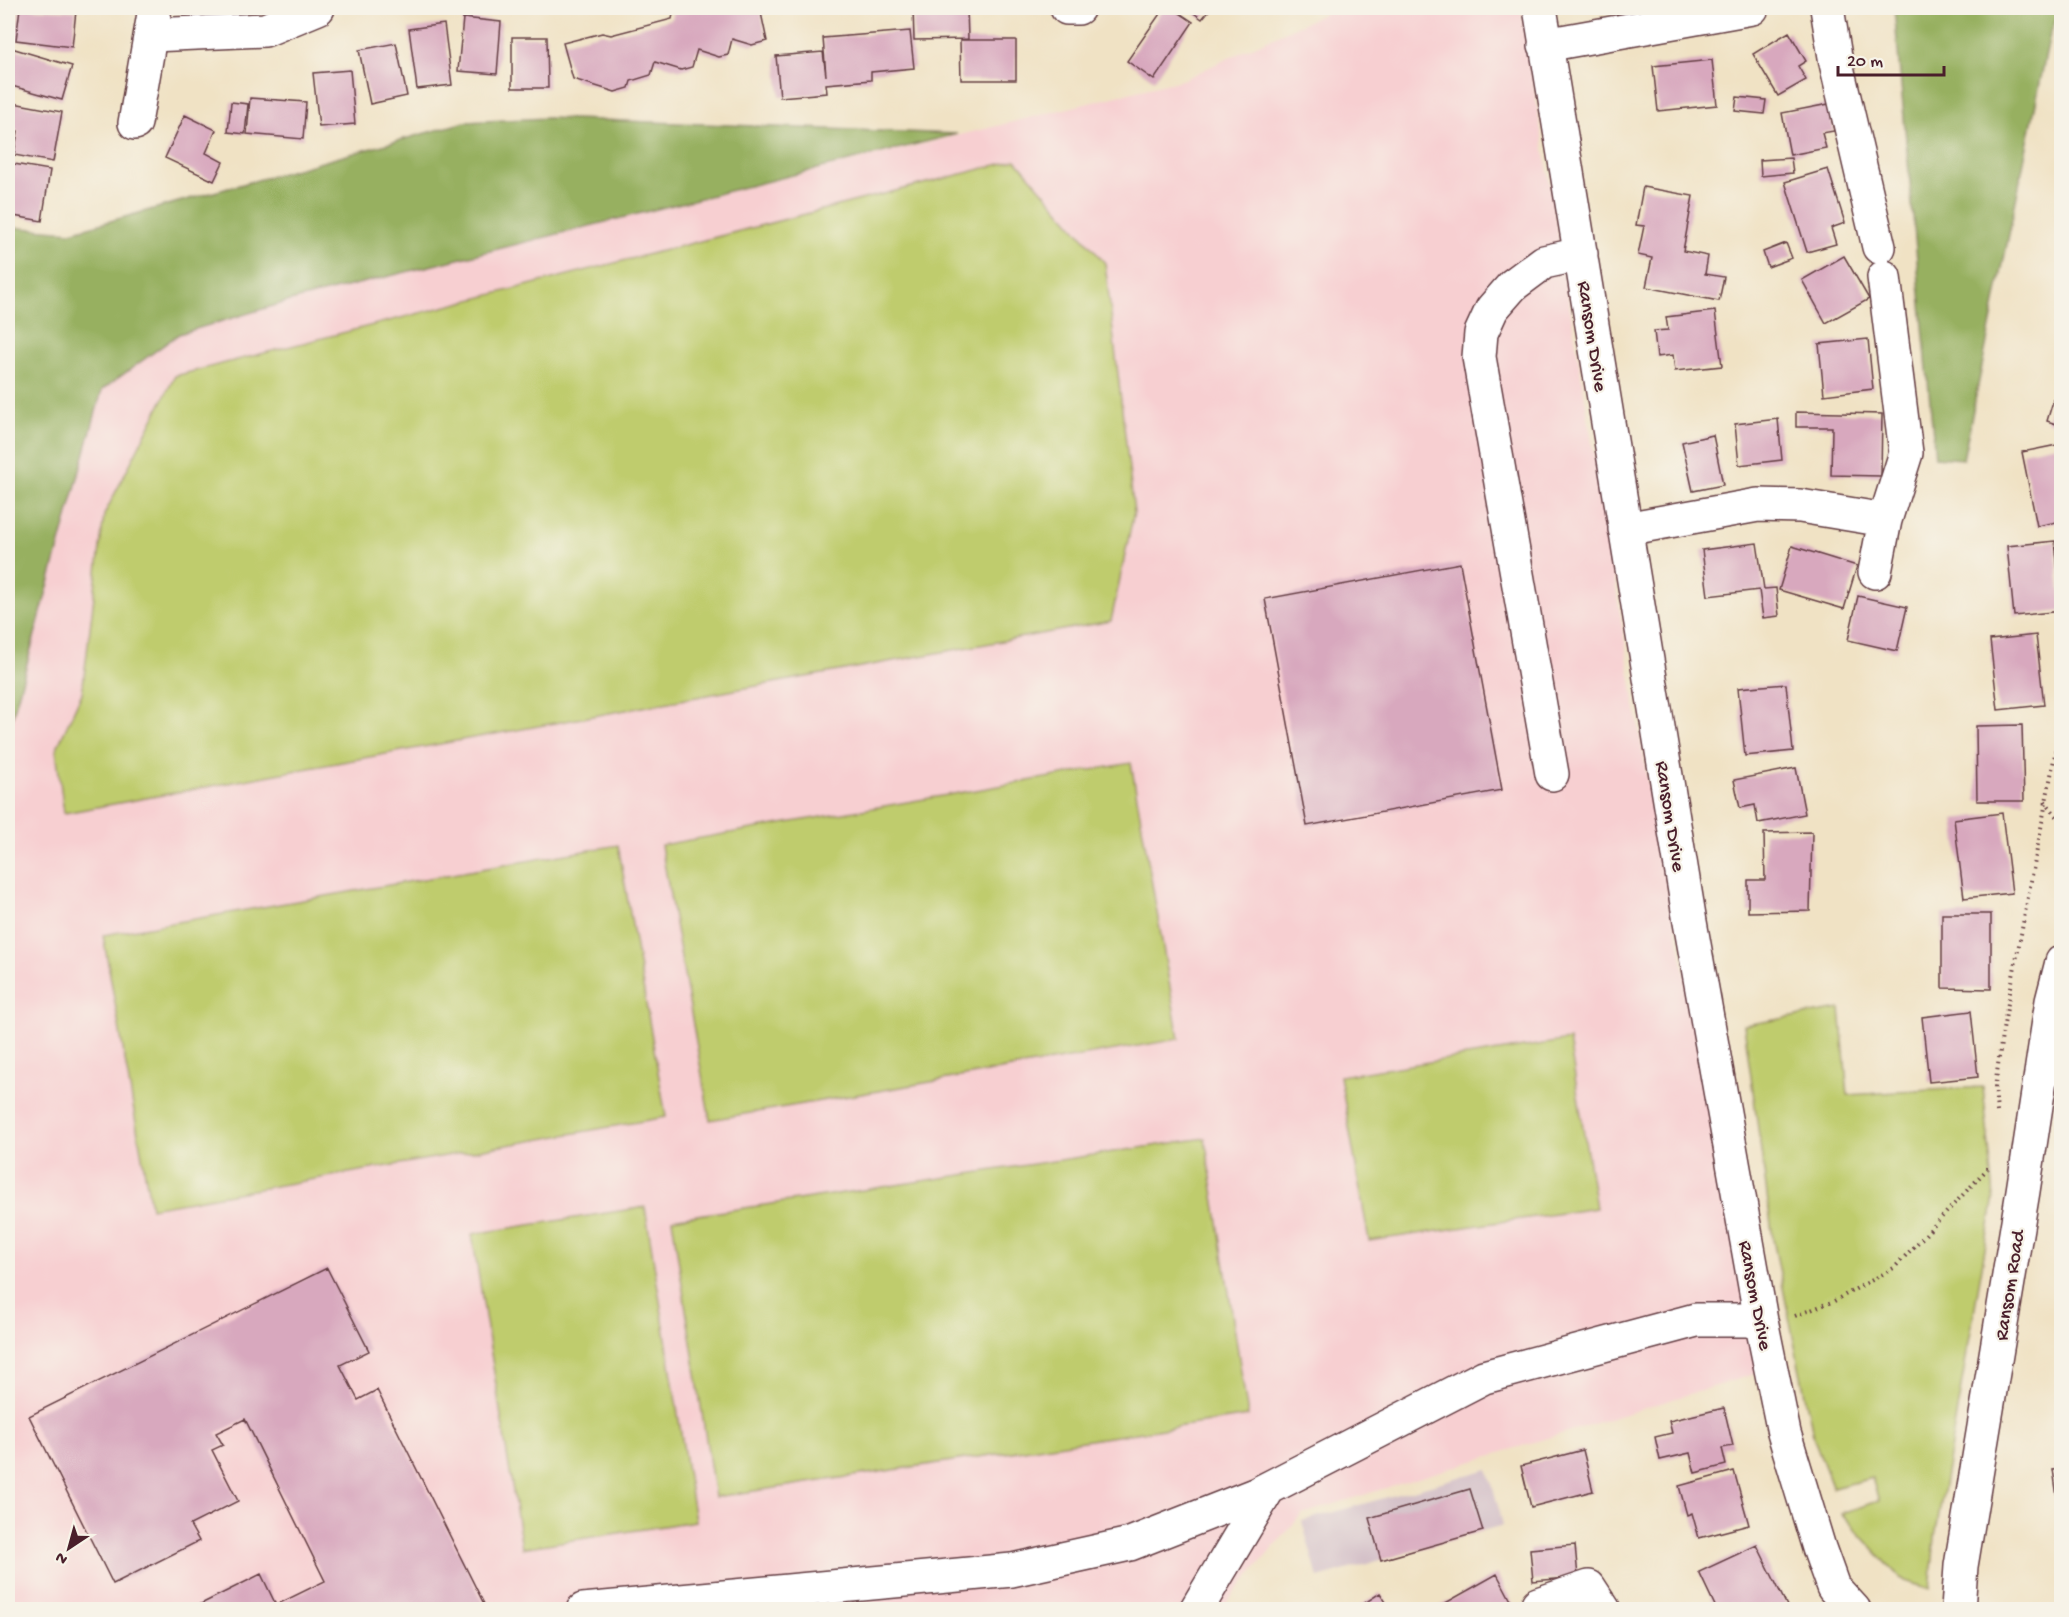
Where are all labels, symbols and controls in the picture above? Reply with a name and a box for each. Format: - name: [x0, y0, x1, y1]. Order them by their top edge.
- scale bar: [1838, 39, 1944, 77]
- text: 20 m: [1847, 52, 1883, 73]
- street label: Ransom Drive: [1570, 280, 1611, 394]
- street label: Ransom Drive: [1648, 760, 1689, 874]
- street label: Ransom Road: [1991, 1226, 2032, 1342]
- street label: Ransom Drive: [1732, 1239, 1776, 1353]
- north arrow: [39, 1518, 99, 1578]
- text: N: [52, 1546, 72, 1568]

